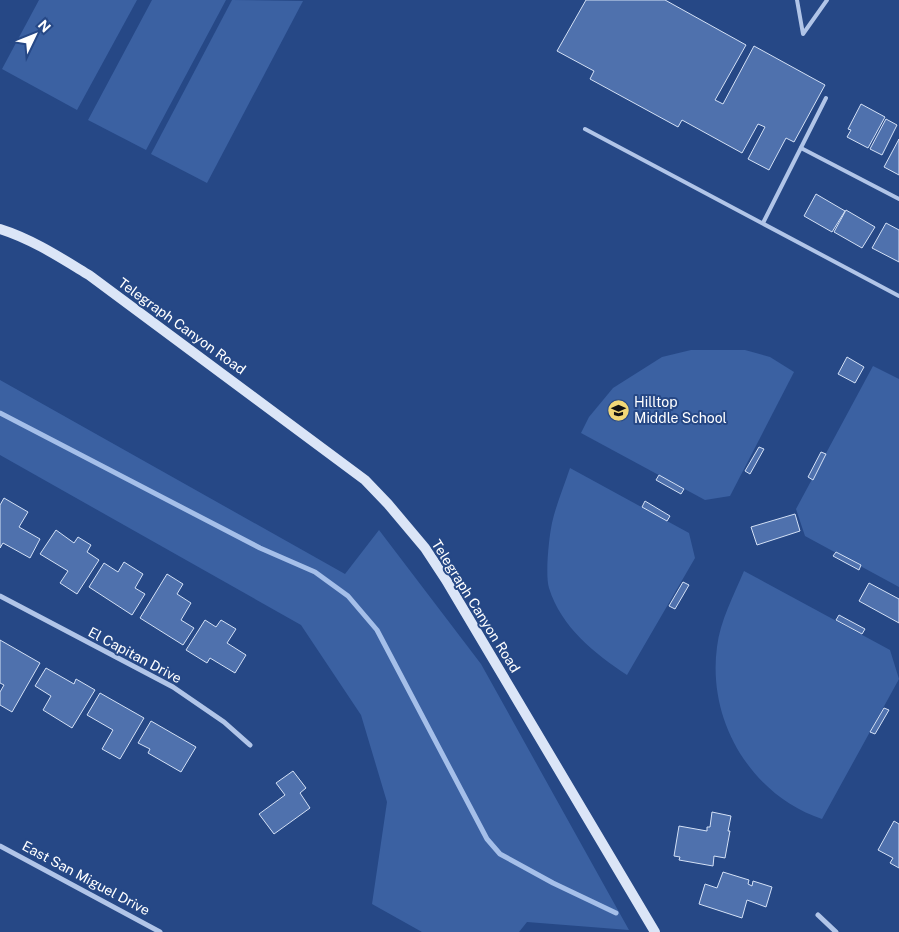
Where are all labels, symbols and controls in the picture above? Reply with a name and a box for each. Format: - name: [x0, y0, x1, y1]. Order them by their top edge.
- north arrow: [10, 10, 60, 60]
- text: N: [35, 17, 54, 36]
- street label: Telegraph Canyon Road: [115, 274, 249, 378]
- place label: Hilltop Middle School: [634, 394, 727, 426]
- school or university icon: Hilltop Middle School: [606, 398, 630, 422]
- street label: Telegraph Canyon Road: [429, 537, 523, 675]
- street label: El Capitan Drive: [86, 624, 184, 686]
- street label: East San Miguel Drive: [19, 838, 153, 918]

